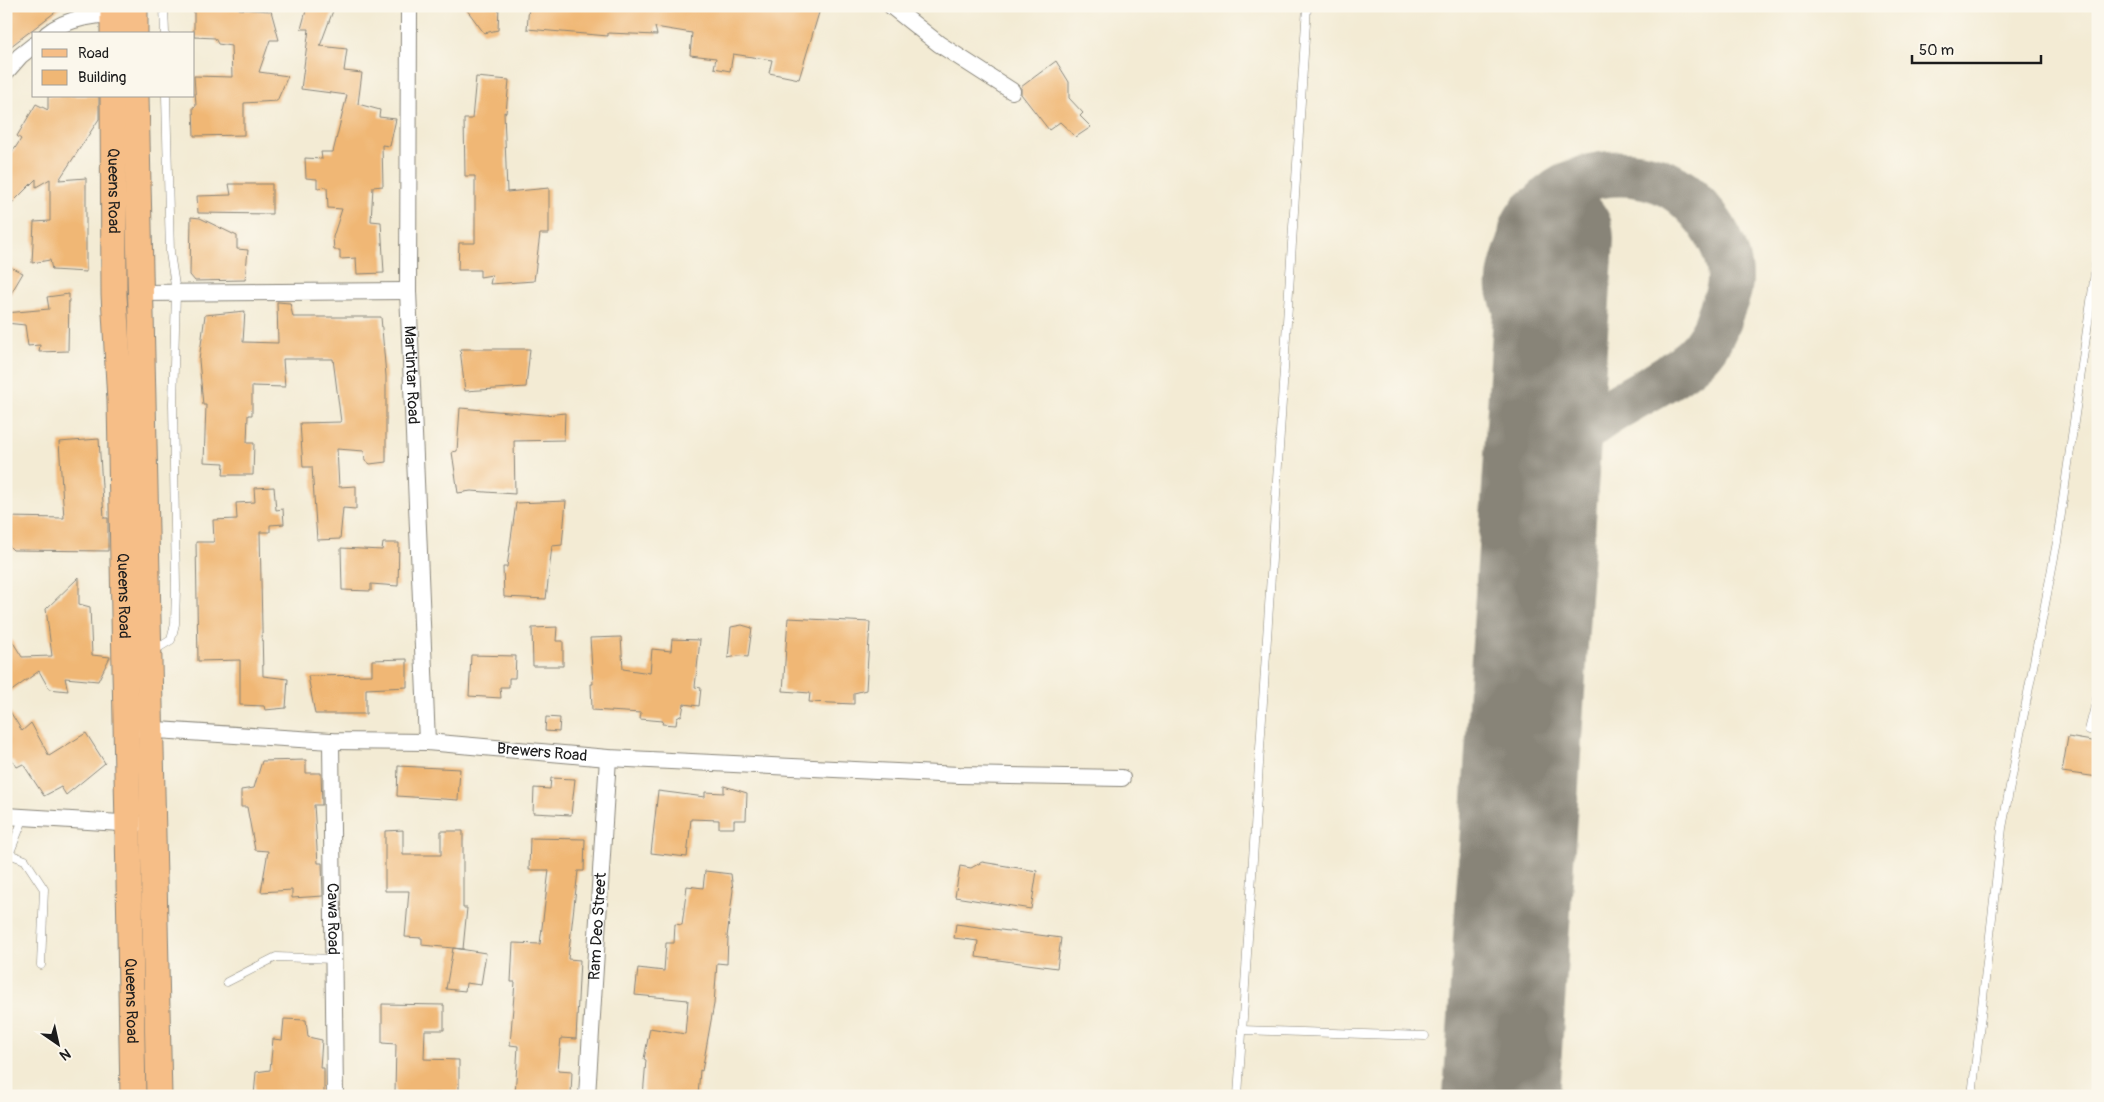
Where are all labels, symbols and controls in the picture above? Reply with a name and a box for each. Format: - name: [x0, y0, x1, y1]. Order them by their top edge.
- legend: [32, 32, 195, 98]
- scale bar: [1912, 32, 2040, 64]
- text: 50 m: [1919, 41, 1954, 60]
- text: Road: [78, 44, 109, 63]
- text: Building: [78, 68, 126, 87]
- street label: Queens Road: [103, 148, 124, 234]
- street label: Martintar Road: [399, 325, 424, 425]
- street label: Queens Road: [113, 553, 134, 639]
- street label: Brewers Road: [496, 738, 588, 766]
- street label: Ram Deo Street: [584, 871, 611, 981]
- street label: Cawa Road: [323, 883, 343, 955]
- street label: Queens Road: [120, 958, 142, 1044]
- north arrow: [32, 1020, 82, 1070]
- text: N: [56, 1045, 74, 1064]

